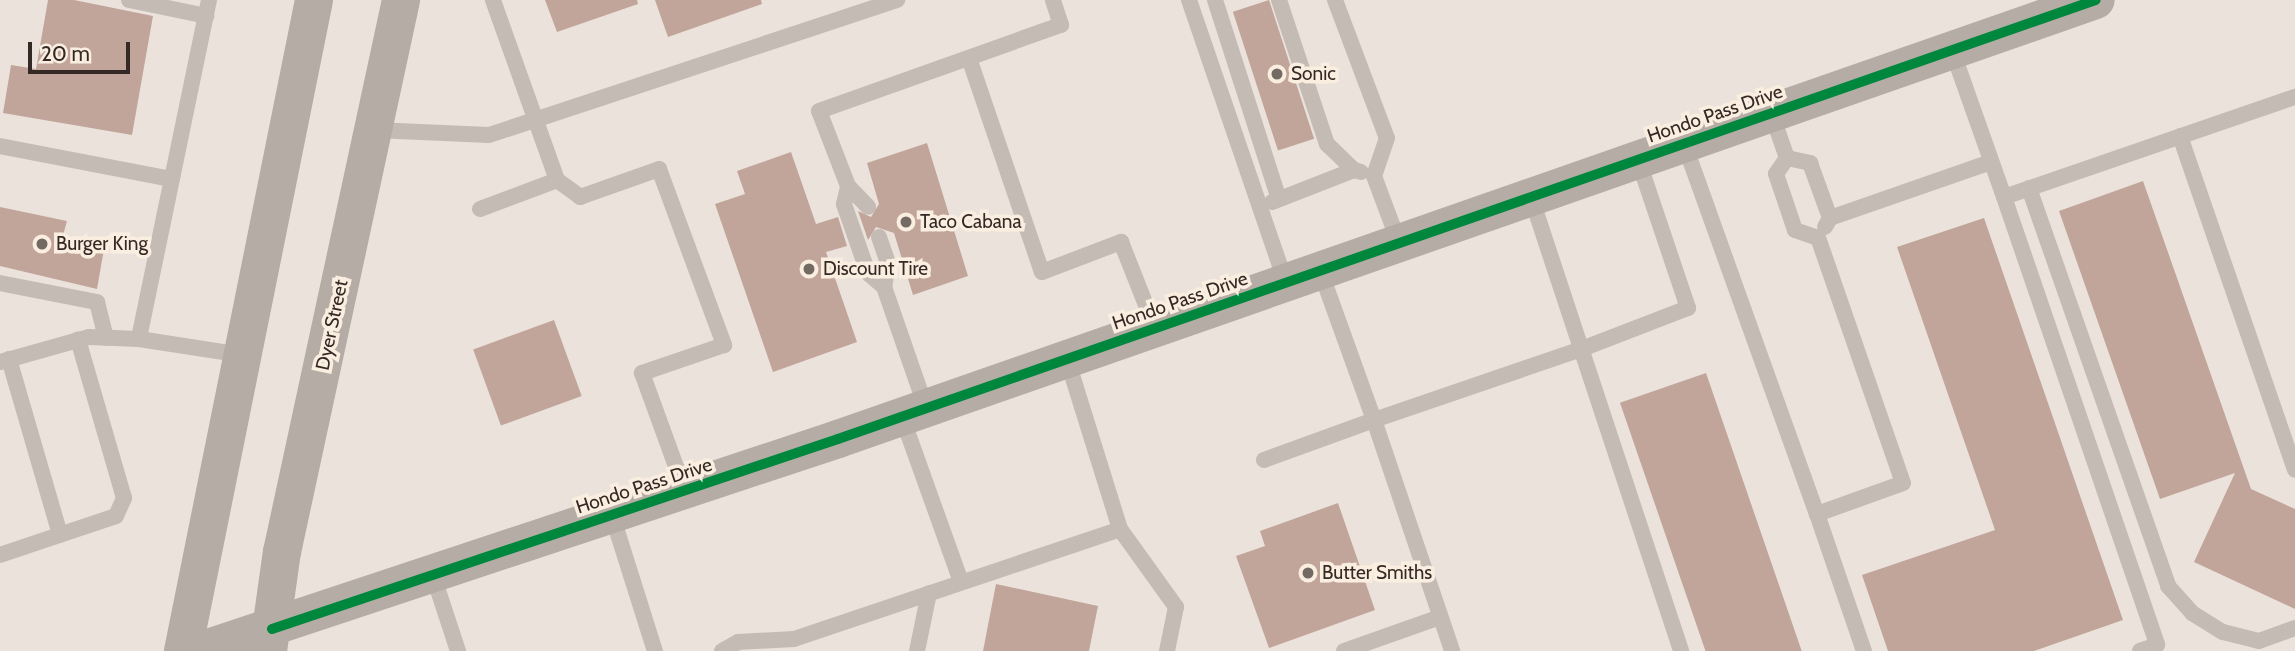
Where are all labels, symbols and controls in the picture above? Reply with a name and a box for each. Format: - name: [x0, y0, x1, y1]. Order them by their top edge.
- scale bar: [32, 28, 133, 72]
- text: 20 m: [41, 41, 90, 66]
- place label: Sonic: [1291, 63, 1336, 85]
- marker: Sonic: [1269, 66, 1285, 82]
- street label: Hondo Pass Drive: [1644, 80, 1786, 148]
- place label: Taco Cabana: [920, 211, 1022, 233]
- marker: Taco Cabana: [898, 214, 914, 230]
- place label: Burger King: [56, 233, 148, 255]
- marker: Burger King: [34, 236, 50, 252]
- place label: Discount Tire: [823, 258, 928, 280]
- marker: Discount Tire: [801, 261, 817, 277]
- street label: Hondo Pass Drive: [1109, 267, 1251, 335]
- street label: Dyer Street: [311, 278, 353, 372]
- street label: Hondo Pass Drive: [573, 453, 715, 519]
- place label: Butter Smiths: [1322, 562, 1432, 584]
- marker: Butter Smiths: [1300, 565, 1316, 581]

